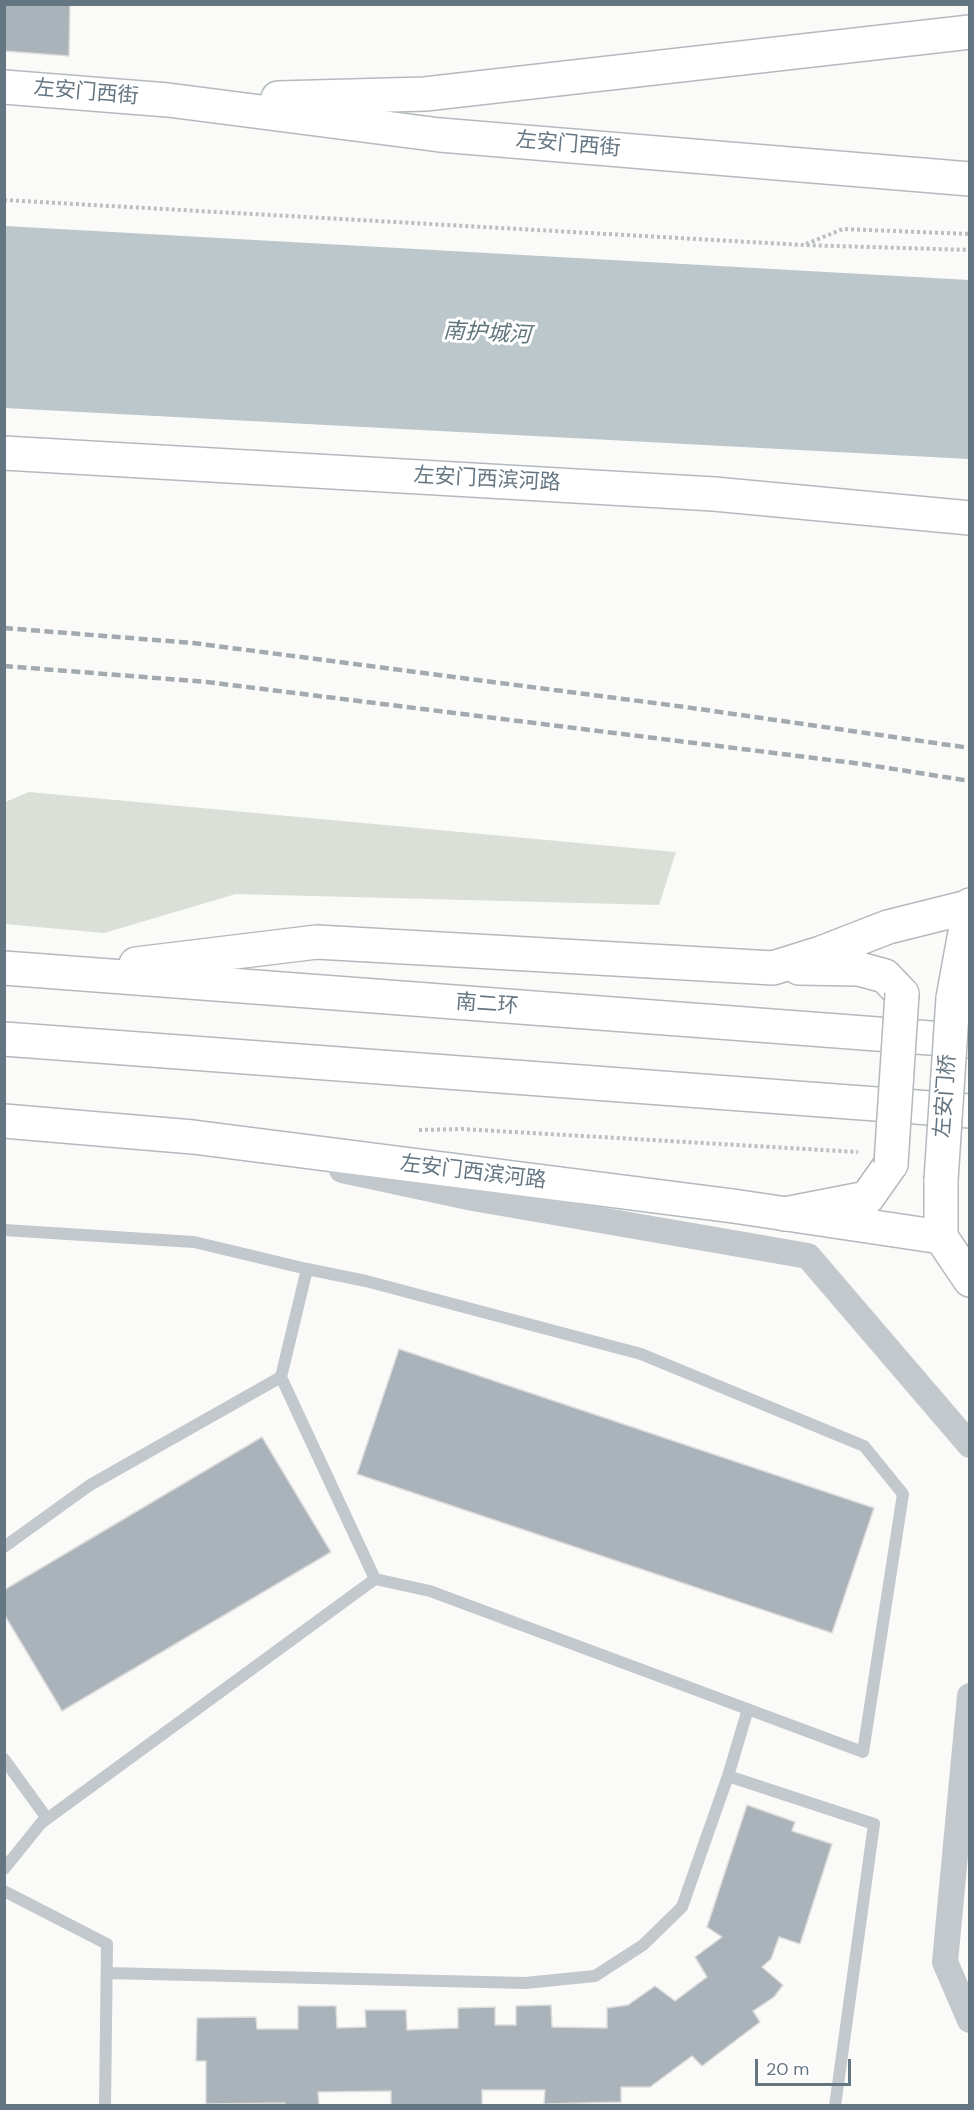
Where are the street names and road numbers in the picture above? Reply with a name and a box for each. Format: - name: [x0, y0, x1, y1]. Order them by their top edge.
- street label: 左安门西街: [33, 76, 139, 110]
- street label: 左安门西街: [515, 128, 621, 162]
- street label: 左安门西滨河路: [413, 464, 561, 496]
- street label: 南二环: [455, 990, 519, 1020]
- street label: 左安门桥: [931, 1053, 961, 1139]
- street label: 左安门西滨河路: [399, 1152, 547, 1194]

